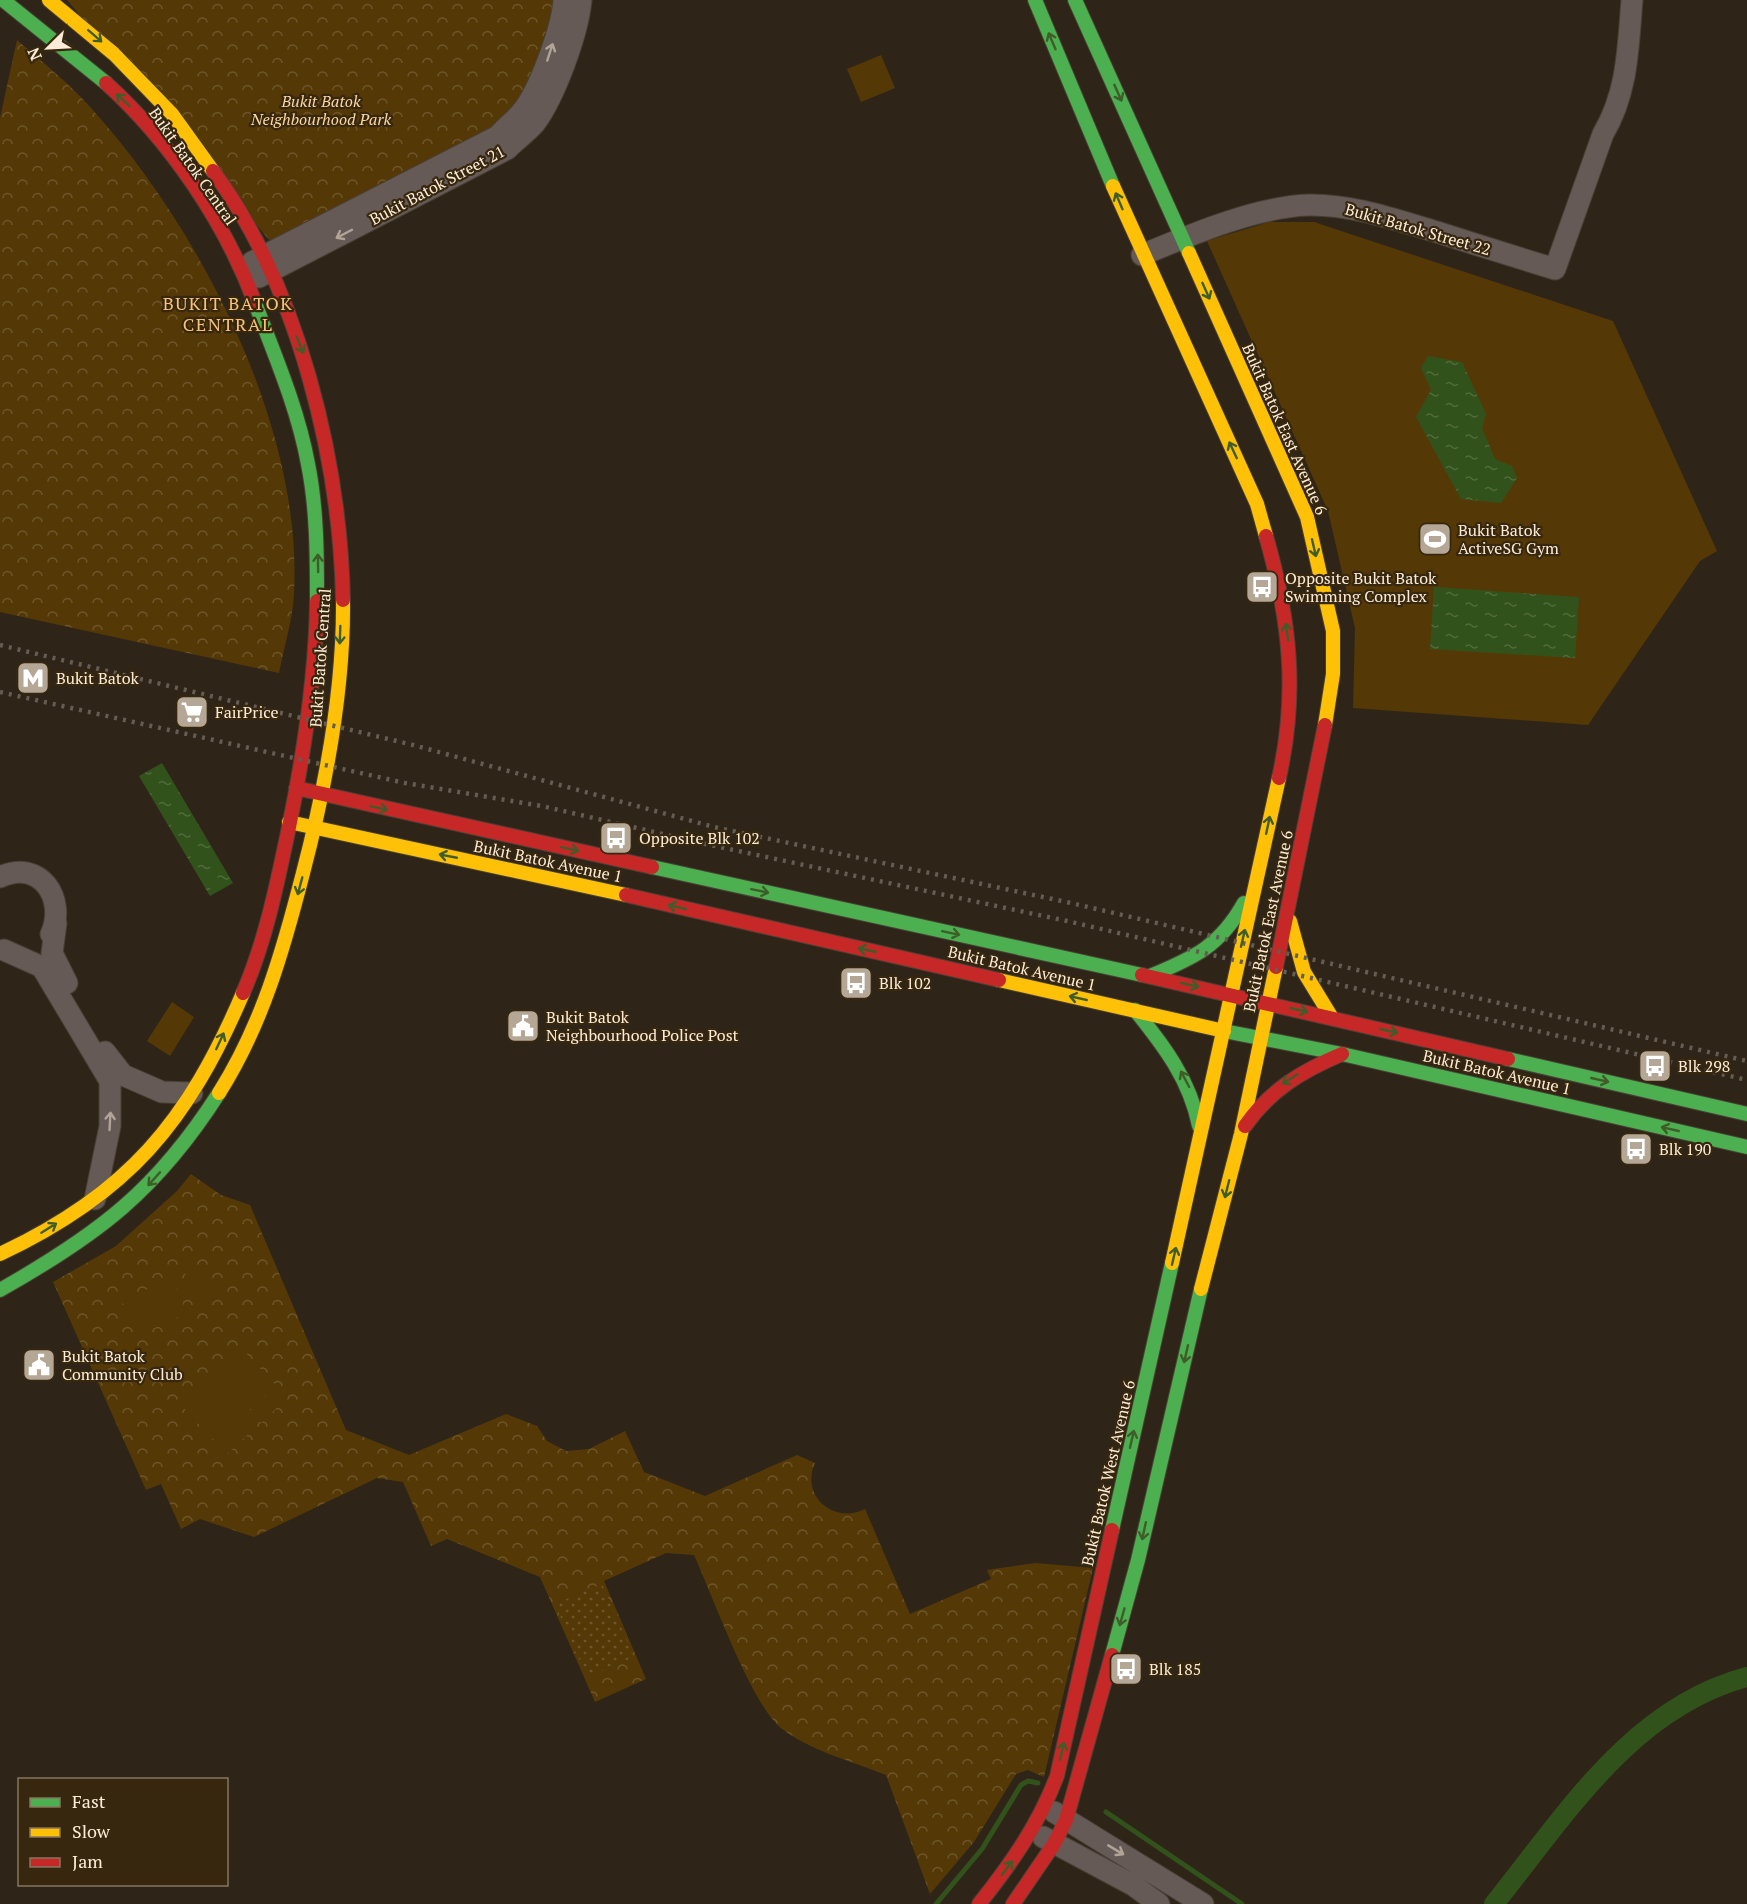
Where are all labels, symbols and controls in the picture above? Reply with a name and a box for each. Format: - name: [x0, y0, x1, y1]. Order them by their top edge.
- north arrow: [18, 18, 78, 78]
- one-way arrow: [87, 29, 102, 43]
- one-way arrow: [1046, 33, 1058, 51]
- one-way arrow: [545, 43, 556, 62]
- text: N: [22, 44, 47, 64]
- one-way arrow: [1113, 84, 1124, 102]
- park label: Bukit Batok Neighbourhood Park: [250, 90, 391, 130]
- one-way arrow: [116, 93, 131, 107]
- street label: Bukit Batok Central: [144, 103, 242, 229]
- street label: Bukit Batok Street 21: [365, 140, 509, 230]
- one-way arrow: [1113, 192, 1124, 210]
- street label: Bukit Batok Street 22: [1343, 198, 1493, 260]
- one-way arrow: [336, 228, 353, 240]
- one-way arrow: [1201, 282, 1212, 300]
- district label: BUKIT BATOK CENTRAL: [163, 291, 293, 336]
- one-way arrow: [295, 336, 306, 354]
- street label: Bukit Batok East Avenue 6: [1237, 340, 1333, 519]
- one-way arrow: [1227, 442, 1238, 460]
- place label: Bukit Batok ActiveSG Gym: [1458, 519, 1559, 559]
- sports icon: Bukit Batok ActiveSG Gym: [1417, 521, 1453, 557]
- one-way arrow: [1309, 538, 1321, 557]
- one-way arrow: [312, 553, 324, 573]
- place label: Opposite Bukit Batok Swimming Complex: [1285, 567, 1437, 607]
- bus stop icon: Opposite Bukit Batok Swimming Complex: [1244, 569, 1280, 605]
- street label: Bukit Batok Central: [304, 588, 336, 728]
- one-way arrow: [1281, 623, 1292, 642]
- one-way arrow: [335, 624, 346, 644]
- metro station icon: Bukit Batok: [15, 660, 51, 696]
- place label: Bukit Batok: [56, 667, 140, 689]
- supermarket icon: FairPrice: [174, 694, 210, 730]
- place label: FairPrice: [215, 701, 278, 723]
- one-way arrow: [369, 803, 388, 814]
- one-way arrow: [1263, 815, 1274, 835]
- bus stop icon: Opposite Blk 102: [598, 820, 634, 856]
- place label: Opposite Blk 102: [639, 827, 760, 849]
- street label: Bukit Batok East Avenue 6: [1238, 828, 1298, 1014]
- street label: Bukit Batok Avenue 1: [472, 835, 624, 887]
- one-way arrow: [560, 844, 579, 856]
- one-way arrow: [438, 850, 458, 861]
- one-way arrow: [294, 876, 305, 895]
- one-way arrow: [750, 886, 769, 897]
- one-way arrow: [668, 900, 687, 912]
- one-way arrow: [941, 927, 960, 939]
- one-way arrow: [1237, 929, 1249, 948]
- street label: Bukit Batok Avenue 1: [946, 940, 1098, 996]
- one-way arrow: [858, 944, 877, 955]
- bus stop icon: Blk 102: [838, 965, 874, 1001]
- place label: Blk 102: [879, 972, 931, 994]
- one-way arrow: [1180, 980, 1199, 991]
- one-way arrow: [1069, 991, 1088, 1003]
- one-way arrow: [1289, 1005, 1309, 1016]
- place label: Bukit Batok Neighbourhood Police Post: [546, 1006, 739, 1046]
- public building icon: Bukit Batok Neighbourhood Police Post: [505, 1008, 541, 1044]
- one-way arrow: [1379, 1026, 1399, 1037]
- one-way arrow: [214, 1033, 226, 1051]
- street label: Bukit Batok Avenue 1: [1421, 1044, 1573, 1100]
- bus stop icon: Blk 298: [1637, 1048, 1673, 1084]
- place label: Blk 298: [1678, 1055, 1730, 1077]
- one-way arrow: [1179, 1071, 1190, 1089]
- one-way arrow: [1281, 1073, 1298, 1086]
- one-way arrow: [1590, 1074, 1609, 1086]
- one-way arrow: [105, 1111, 116, 1131]
- one-way arrow: [1660, 1123, 1679, 1135]
- bus stop icon: Blk 190: [1618, 1131, 1654, 1167]
- place label: Blk 190: [1659, 1138, 1711, 1160]
- one-way arrow: [147, 1171, 161, 1186]
- one-way arrow: [1220, 1179, 1232, 1198]
- one-way arrow: [40, 1221, 57, 1234]
- one-way arrow: [1169, 1247, 1181, 1266]
- one-way arrow: [1179, 1344, 1191, 1363]
- place label: Bukit Batok Community Club: [62, 1345, 183, 1385]
- public building icon: Bukit Batok Community Club: [21, 1347, 57, 1383]
- street label: Bukit Batok West Avenue 6: [1076, 1378, 1140, 1568]
- one-way arrow: [1127, 1430, 1139, 1449]
- one-way arrow: [1138, 1521, 1150, 1540]
- one-way arrow: [1116, 1607, 1127, 1626]
- bus stop icon: Blk 185: [1108, 1651, 1144, 1687]
- place label: Blk 185: [1149, 1658, 1201, 1680]
- one-way arrow: [1057, 1742, 1069, 1761]
- legend: [18, 1778, 228, 1886]
- text: Fast: [72, 1789, 106, 1813]
- text: Slow: [72, 1819, 111, 1843]
- one-way arrow: [1107, 1844, 1124, 1856]
- text: Jam: [72, 1849, 103, 1873]
- one-way arrow: [1001, 1861, 1014, 1877]

